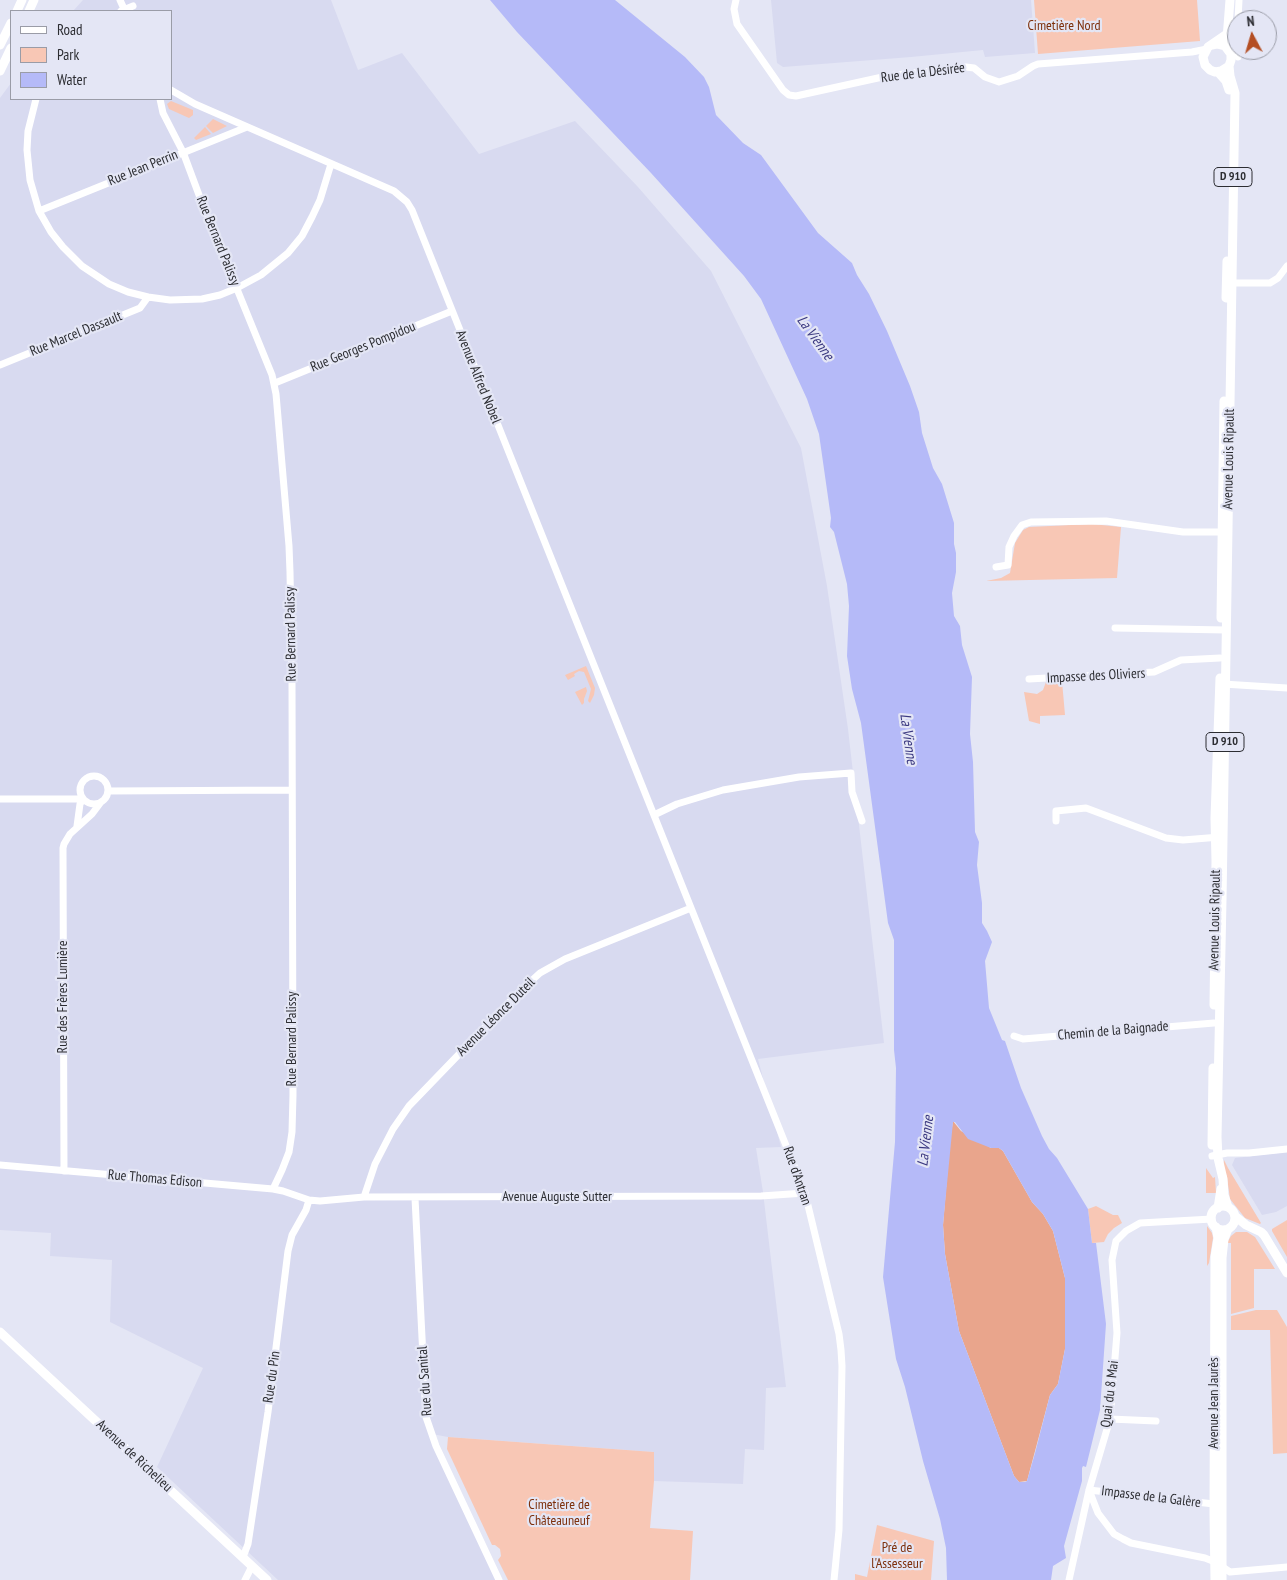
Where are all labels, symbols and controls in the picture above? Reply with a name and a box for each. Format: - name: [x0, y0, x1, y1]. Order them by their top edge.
- legend: [10, 10, 172, 100]
- north arrow: [1227, 10, 1277, 60]
- text: N: [1246, 12, 1255, 30]
- park label: Cimetière Nord: [1027, 18, 1101, 34]
- text: Road: [57, 20, 83, 39]
- text: Park: [57, 45, 79, 64]
- street label: Rue de la Désirée: [880, 60, 966, 86]
- text: Water: [57, 70, 87, 89]
- street label: Rue Jean Perrin: [106, 146, 180, 190]
- road number: D 910: [1214, 168, 1252, 186]
- street label: Rue Bernard Palissy: [192, 194, 244, 288]
- street label: Rue Marcel Dassault: [27, 308, 125, 360]
- water label: La Vienne: [793, 312, 837, 364]
- street label: Rue Georges Pompidou: [308, 318, 418, 376]
- street label: Avenue Alfred Nobel: [452, 328, 504, 426]
- street label: Avenue Louis Ripault: [1220, 408, 1238, 510]
- street label: Rue Bernard Palissy: [282, 586, 300, 682]
- street label: Impasse des Oliviers: [1046, 665, 1146, 687]
- water label: La Vienne: [896, 713, 920, 765]
- road number: D 910: [1206, 732, 1244, 752]
- street label: Avenue Louis Ripault: [1206, 869, 1224, 971]
- street label: Rue des Frères Lumière: [55, 940, 71, 1054]
- street label: Avenue Léonce Duteil: [453, 974, 539, 1060]
- street label: Rue Bernard Palissy: [284, 992, 300, 1086]
- street label: Chemin de la Baignade: [1057, 1018, 1169, 1044]
- water label: La Vienne: [914, 1115, 938, 1167]
- street label: Rue d'Antran: [779, 1144, 815, 1208]
- street label: Rue Thomas Edison: [107, 1167, 203, 1191]
- street label: Avenue Auguste Sutter: [502, 1189, 612, 1205]
- street label: Rue du Sanital: [414, 1345, 436, 1417]
- street label: Rue du Pin: [260, 1350, 284, 1404]
- street label: Avenue Jean Jaurès: [1206, 1357, 1222, 1449]
- street label: Quai du 8 Mai: [1098, 1360, 1122, 1428]
- street label: Avenue de Richelieu: [92, 1416, 176, 1496]
- street label: Impasse de la Galère: [1100, 1483, 1202, 1511]
- park label: Cimetière de Châteauneuf: [528, 1497, 590, 1530]
- park label: Pré de l'Assesseur: [871, 1540, 923, 1572]

